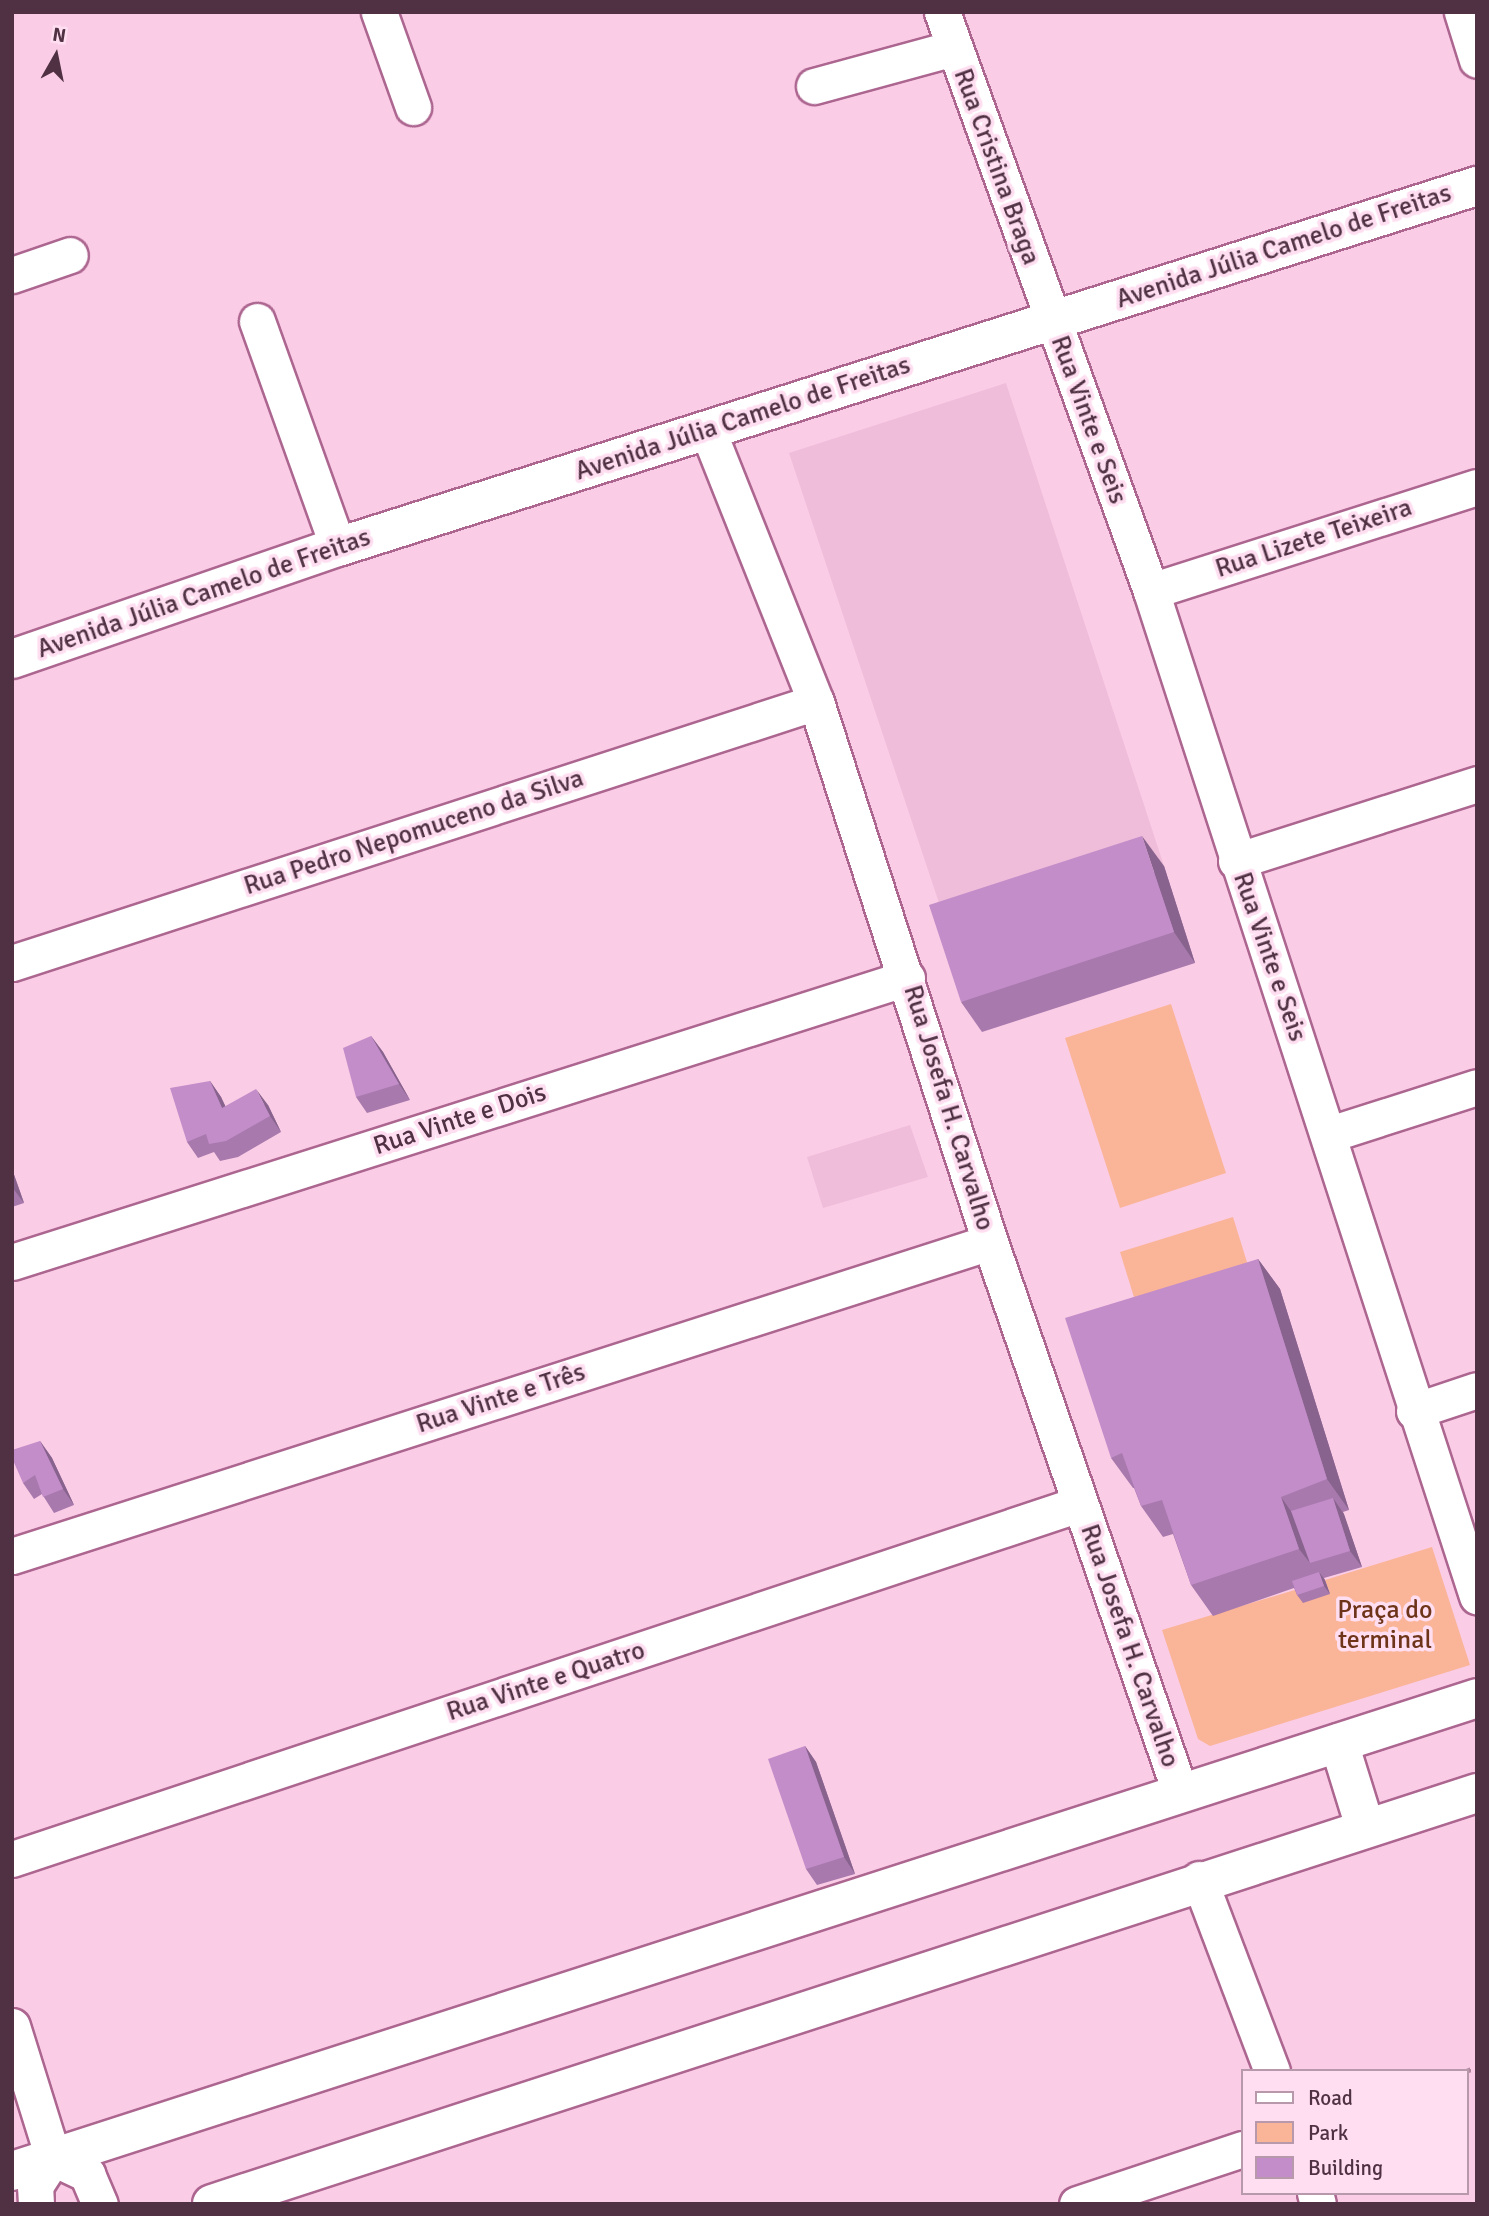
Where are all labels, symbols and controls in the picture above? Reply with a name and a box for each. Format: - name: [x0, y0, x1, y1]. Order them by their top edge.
- north arrow: [21, 21, 91, 91]
- text: N: [51, 22, 68, 48]
- street label: Rua Cristina Braga: [946, 65, 1046, 269]
- street label: Avenida Júlia Camelo de Freitas: [1113, 178, 1455, 316]
- street label: Rua Vinte e Seis: [1043, 332, 1133, 508]
- street label: Avenida Júlia Camelo de Freitas: [572, 350, 914, 488]
- street label: Rua Lizete Teixeira: [1212, 493, 1416, 585]
- street label: Avenida Júlia Camelo de Freitas: [33, 522, 375, 666]
- street label: Rua Pedro Nepomuceno da Silva: [240, 763, 588, 903]
- street label: Rua Vinte e Seis: [1226, 868, 1312, 1046]
- street label: Rua Josefa H. Carvalho: [896, 982, 1000, 1234]
- street label: Rua Vinte e Dois: [370, 1077, 550, 1163]
- street label: Rua Vinte e Três: [413, 1357, 589, 1441]
- street label: Rua Josefa H. Carvalho: [1073, 1520, 1185, 1772]
- park label: Praça do terminal: [1337, 1595, 1433, 1656]
- street label: Rua Vinte e Quatro: [443, 1635, 649, 1729]
- legend: [1240, 2069, 1468, 2195]
- text: Road: [1308, 2085, 1353, 2111]
- text: Park: [1308, 2120, 1348, 2146]
- text: Building: [1308, 2155, 1383, 2181]

